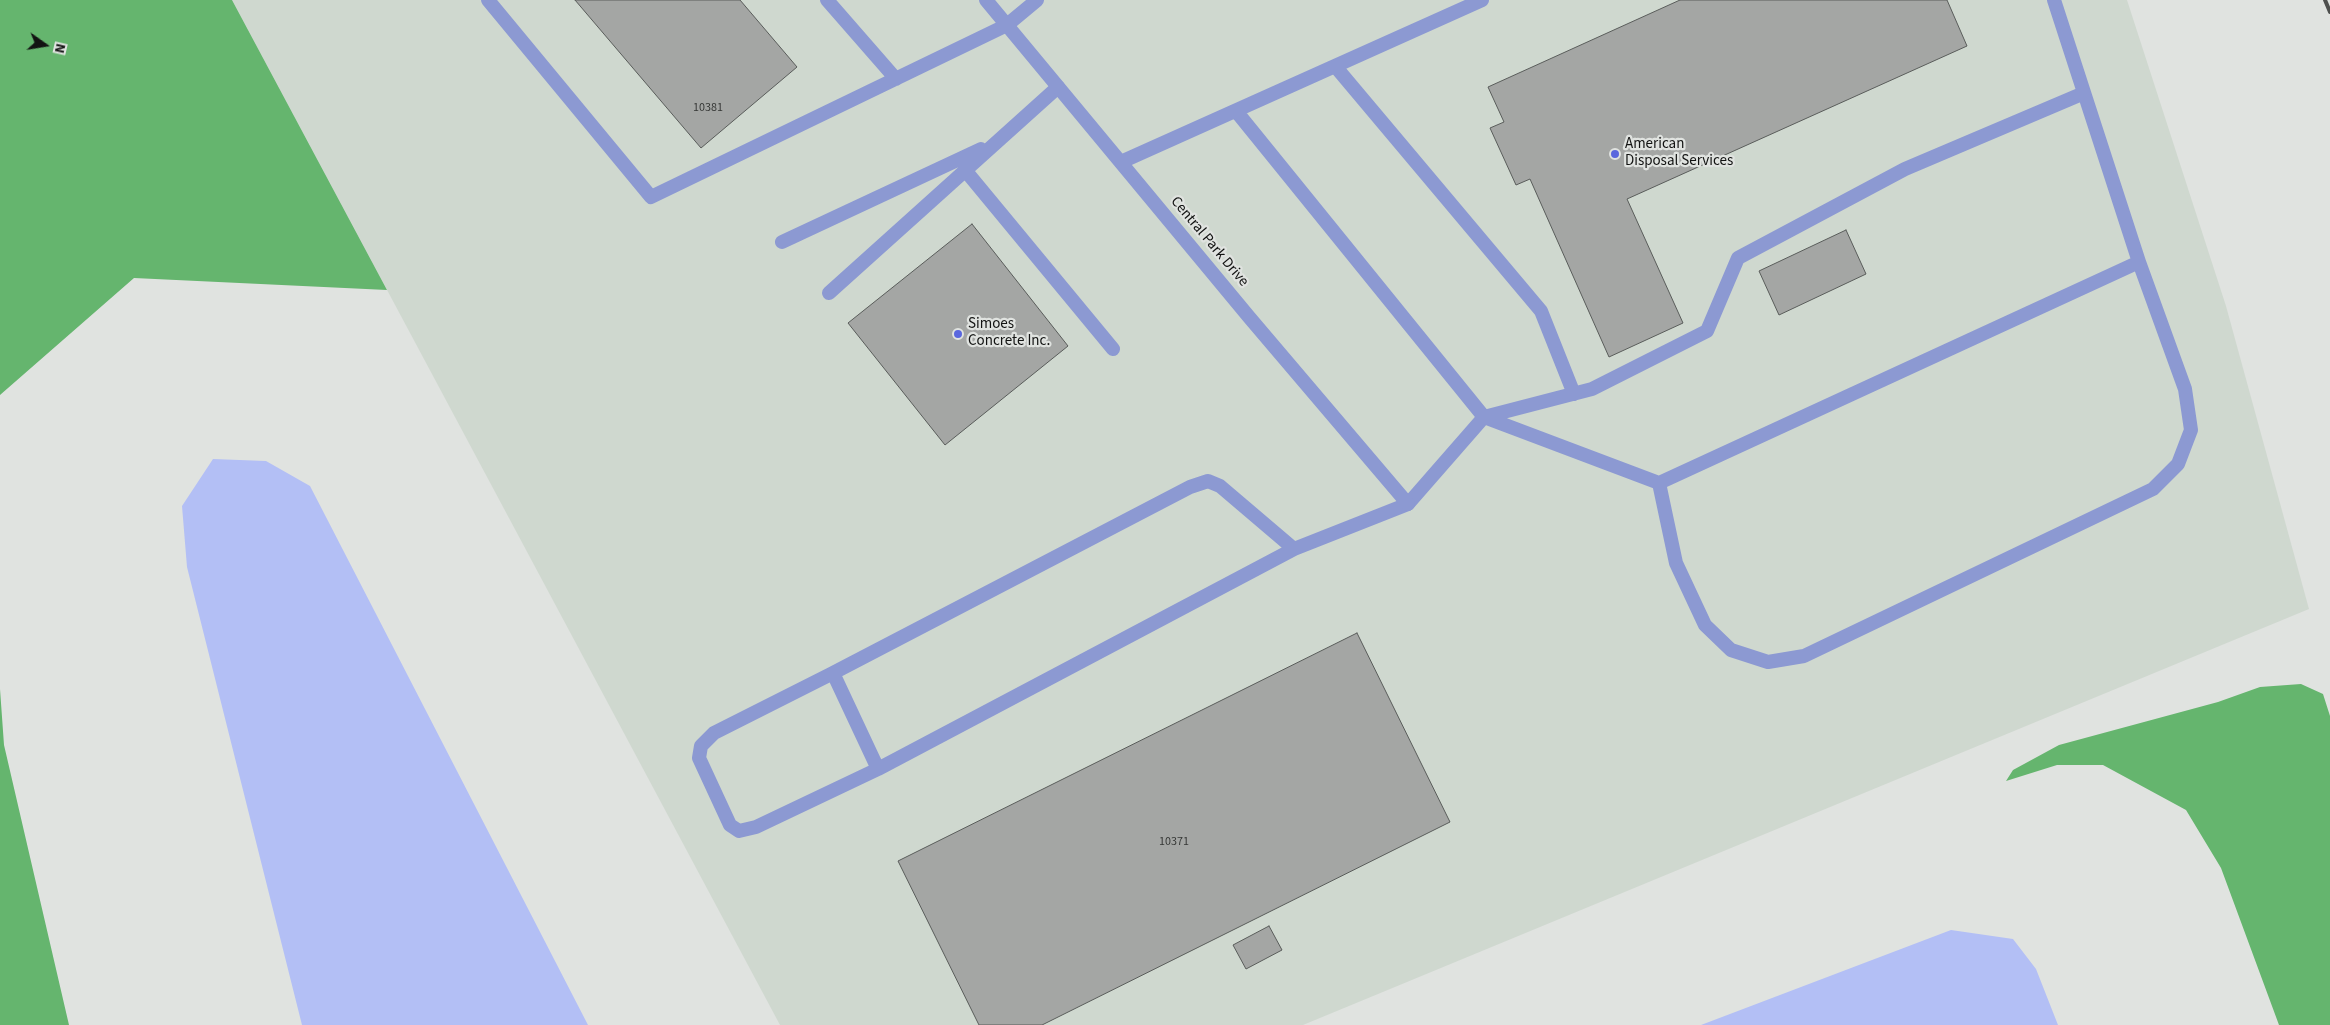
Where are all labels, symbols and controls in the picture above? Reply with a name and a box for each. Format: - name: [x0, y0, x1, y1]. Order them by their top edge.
- north arrow: [20, 20, 70, 70]
- text: N: [49, 42, 70, 55]
- house number: 10381: [693, 101, 723, 115]
- place label: American Disposal Services: [1625, 136, 1733, 171]
- marker: American Disposal Services: [1609, 148, 1621, 160]
- street label: Central Park Drive: [1166, 193, 1252, 291]
- place label: Simoes Concrete Inc.: [968, 316, 1050, 351]
- marker: Simoes Concrete Inc.: [952, 328, 964, 340]
- house number: 10371: [1159, 835, 1189, 849]

